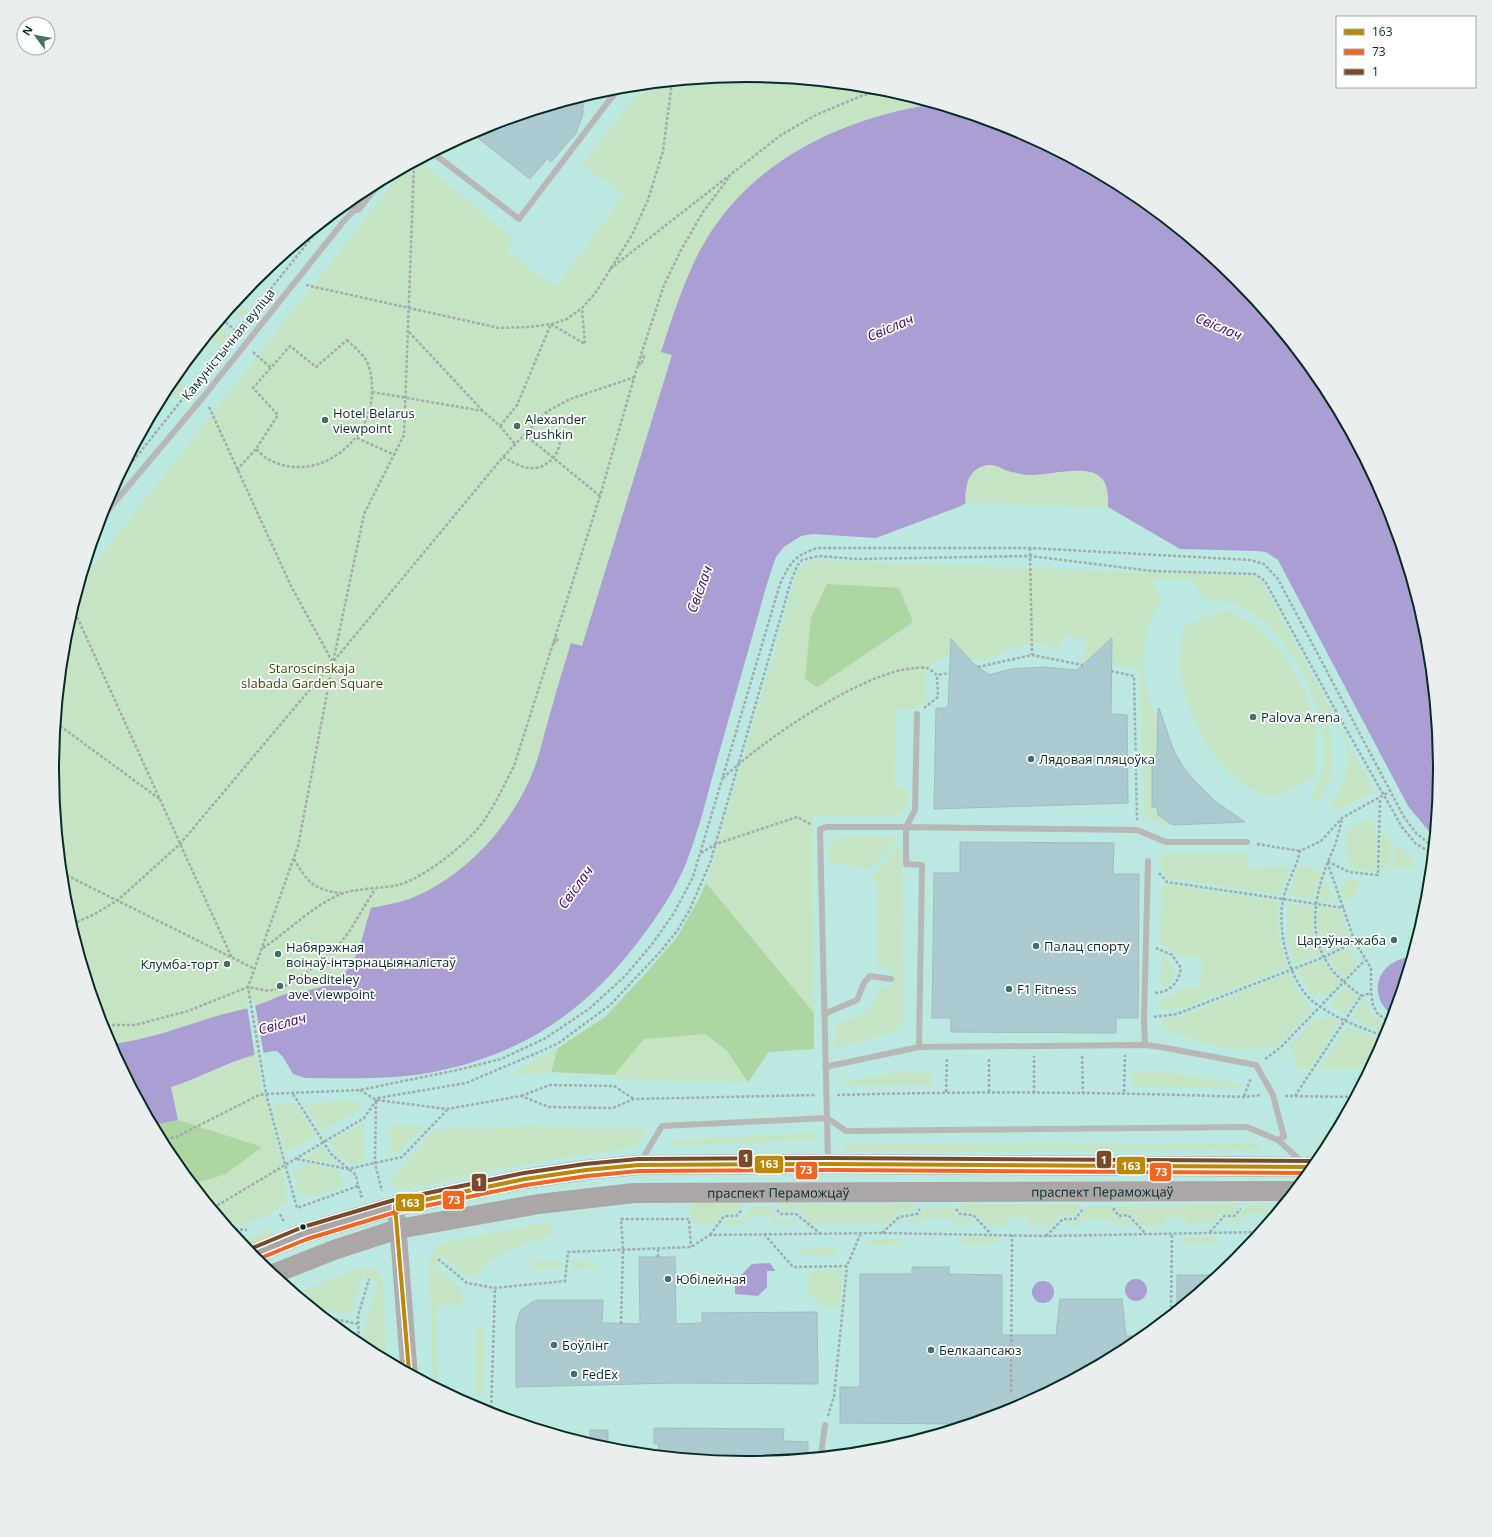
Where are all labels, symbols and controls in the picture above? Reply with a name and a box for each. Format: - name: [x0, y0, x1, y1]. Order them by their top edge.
- north arrow: [16, 16, 56, 56]
- legend: [1336, 16, 1476, 88]
- text: N: [18, 23, 36, 38]
- text: 163: [1372, 23, 1393, 40]
- text: 73: [1372, 43, 1386, 60]
- text: 1: [1372, 63, 1379, 80]
- street label: Камуністычная вуліца: [177, 284, 279, 404]
- water label: Свіслач: [1193, 308, 1245, 344]
- water label: Свіслач: [864, 309, 916, 345]
- place label: Hotel Belarus viewpoint: [333, 404, 415, 437]
- place label: Alexander Pushkin: [525, 410, 587, 443]
- marker: Hotel Belarus viewpoint: [320, 415, 330, 425]
- marker: Alexander Pushkin: [512, 421, 522, 431]
- water label: Свіслач: [682, 563, 716, 615]
- park label: Staroscinskaja slabada Garden Square: [241, 659, 383, 692]
- place label: Palova Arena: [1261, 708, 1340, 726]
- marker: Palova Arena: [1248, 712, 1258, 722]
- place label: Лядовая пляцоўка: [1039, 750, 1155, 768]
- marker: Лядовая пляцоўка: [1026, 754, 1036, 764]
- water label: Свіслач: [553, 861, 597, 912]
- place label: Царэўна-жаба: [1297, 931, 1386, 949]
- marker: Царэўна-жаба: [1389, 935, 1399, 945]
- place label: Палац спорту: [1044, 937, 1130, 955]
- place label: Набярэжная воінаў-інтэрнацыяналістаў: [286, 938, 456, 971]
- marker: Палац спорту: [1031, 941, 1041, 951]
- marker: Набярэжная воінаў-інтэрнацыяналістаў: [273, 949, 283, 959]
- place label: Клумба-торт: [140, 955, 219, 973]
- marker: Клумба-торт: [222, 959, 232, 969]
- place label: Pobediteley ave. viewpoint: [288, 970, 375, 1003]
- place label: F1 Fitness: [1017, 980, 1077, 998]
- marker: Pobediteley ave. viewpoint: [275, 981, 285, 991]
- marker: F1 Fitness: [1004, 984, 1014, 994]
- water label: Свіслач: [256, 1007, 308, 1039]
- line badge: 1: [738, 1149, 753, 1168]
- text: 1: [743, 1150, 749, 1165]
- line badge: 1: [1096, 1150, 1112, 1169]
- text: 1: [1101, 1152, 1107, 1167]
- line badge: 163: [754, 1155, 784, 1174]
- text: 163: [760, 1156, 778, 1171]
- line badge: 163: [1116, 1156, 1146, 1175]
- text: 163: [1122, 1158, 1140, 1173]
- line badge: 73: [795, 1161, 818, 1180]
- text: 73: [800, 1162, 812, 1177]
- line badge: 73: [1149, 1162, 1172, 1182]
- text: 73: [1155, 1164, 1167, 1179]
- line badge: 1: [471, 1173, 487, 1192]
- text: 1: [476, 1174, 482, 1189]
- street label: праспект Пераможцаў: [1031, 1182, 1174, 1201]
- street label: праспект Пераможцаў: [707, 1183, 850, 1202]
- line badge: 73: [442, 1190, 465, 1210]
- text: 73: [448, 1192, 460, 1207]
- line badge: 163: [395, 1193, 425, 1212]
- text: 163: [401, 1195, 419, 1210]
- unlabelled marker: [298, 1222, 308, 1232]
- place label: Юбілейная: [676, 1270, 746, 1288]
- marker: Юбілейная: [663, 1274, 673, 1284]
- place label: Боўлінг: [562, 1336, 609, 1354]
- marker: Боўлінг: [549, 1340, 559, 1350]
- place label: Белкаапсаюз: [939, 1341, 1021, 1359]
- marker: Белкаапсаюз: [926, 1345, 936, 1355]
- place label: FedEx: [582, 1365, 618, 1383]
- marker: FedEx: [569, 1369, 579, 1379]

